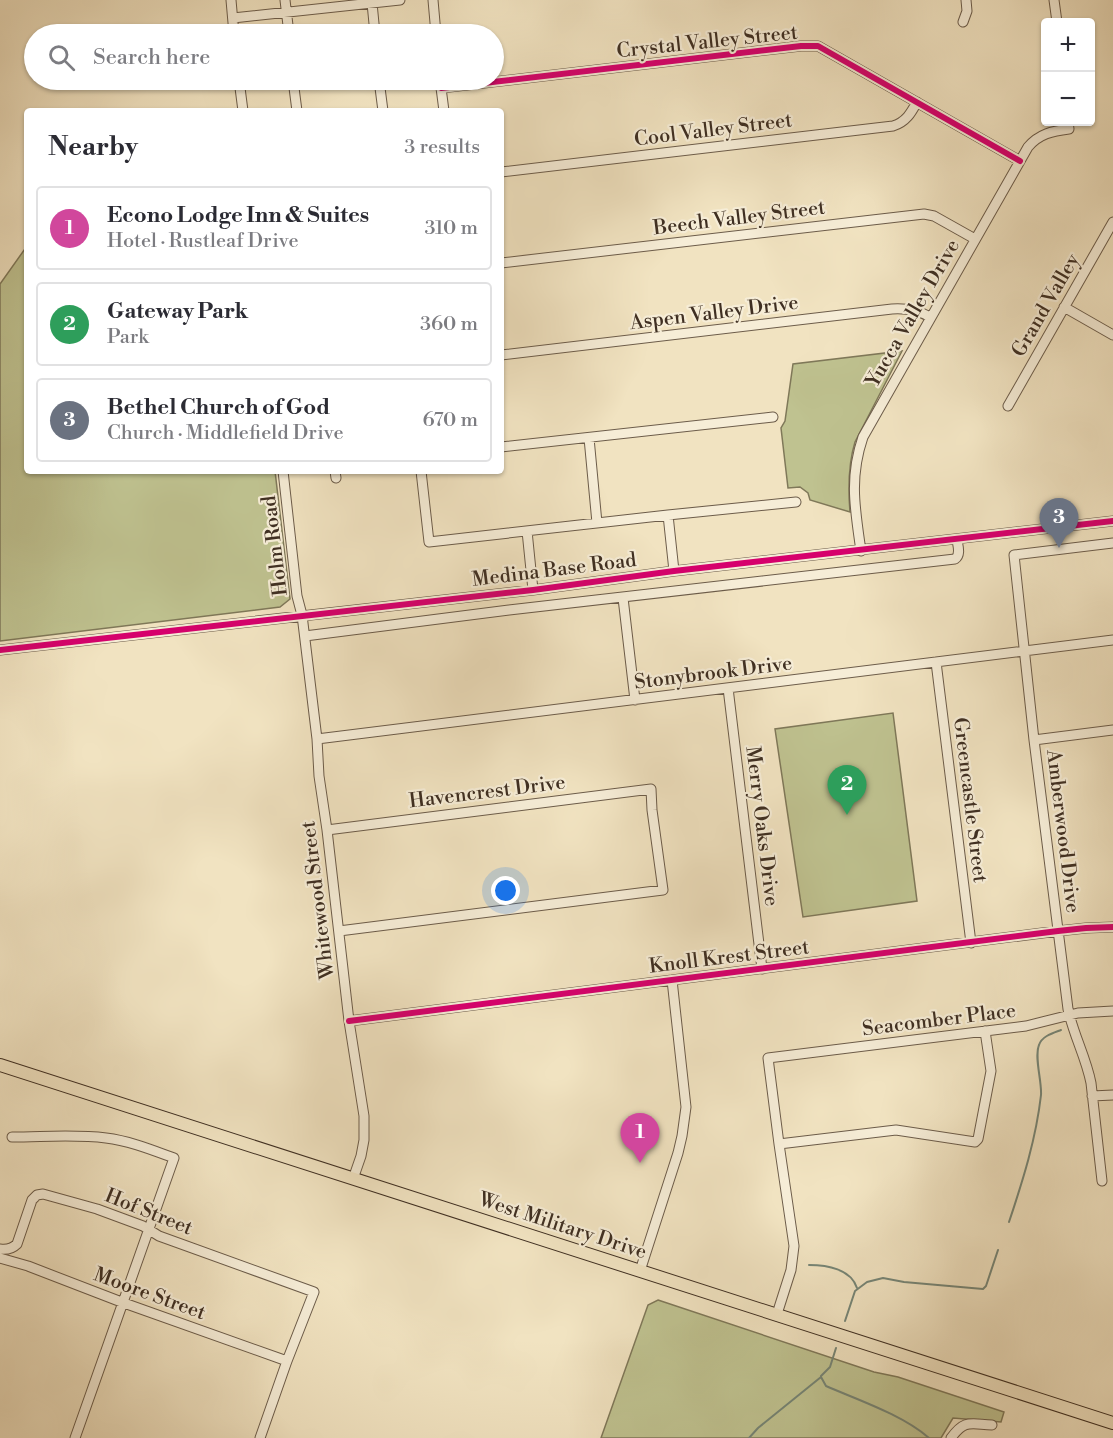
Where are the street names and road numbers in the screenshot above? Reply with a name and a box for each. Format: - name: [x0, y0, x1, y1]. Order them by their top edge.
- street label: Crystal Valley Street: [615, 21, 799, 64]
- street label: Cool Valley Street: [633, 108, 794, 153]
- street label: Beech Valley Street: [651, 196, 827, 242]
- street label: Yucca Valley Drive: [860, 235, 966, 393]
- street label: Grand Valley: [1007, 249, 1086, 362]
- street label: Aspen Valley Drive: [628, 291, 800, 336]
- street label: Holm Road: [257, 493, 294, 598]
- street label: Medina Base Road: [471, 548, 638, 593]
- street label: Stonybrook Drive: [633, 651, 794, 696]
- street label: Greencastle Street: [947, 716, 992, 884]
- street label: Merry Oaks Drive: [739, 745, 784, 908]
- street label: Amberwood Drive: [1040, 747, 1085, 914]
- street label: Havencrest Drive: [408, 770, 567, 814]
- street label: Whitewood Street: [296, 819, 341, 981]
- street label: Knoll Krest Street: [648, 935, 811, 980]
- street label: Seacomber Place: [861, 999, 1018, 1042]
- street label: Hof Street: [101, 1183, 196, 1241]
- street label: West Military Drive: [474, 1187, 650, 1265]
- street label: Moore Street: [90, 1263, 209, 1326]

